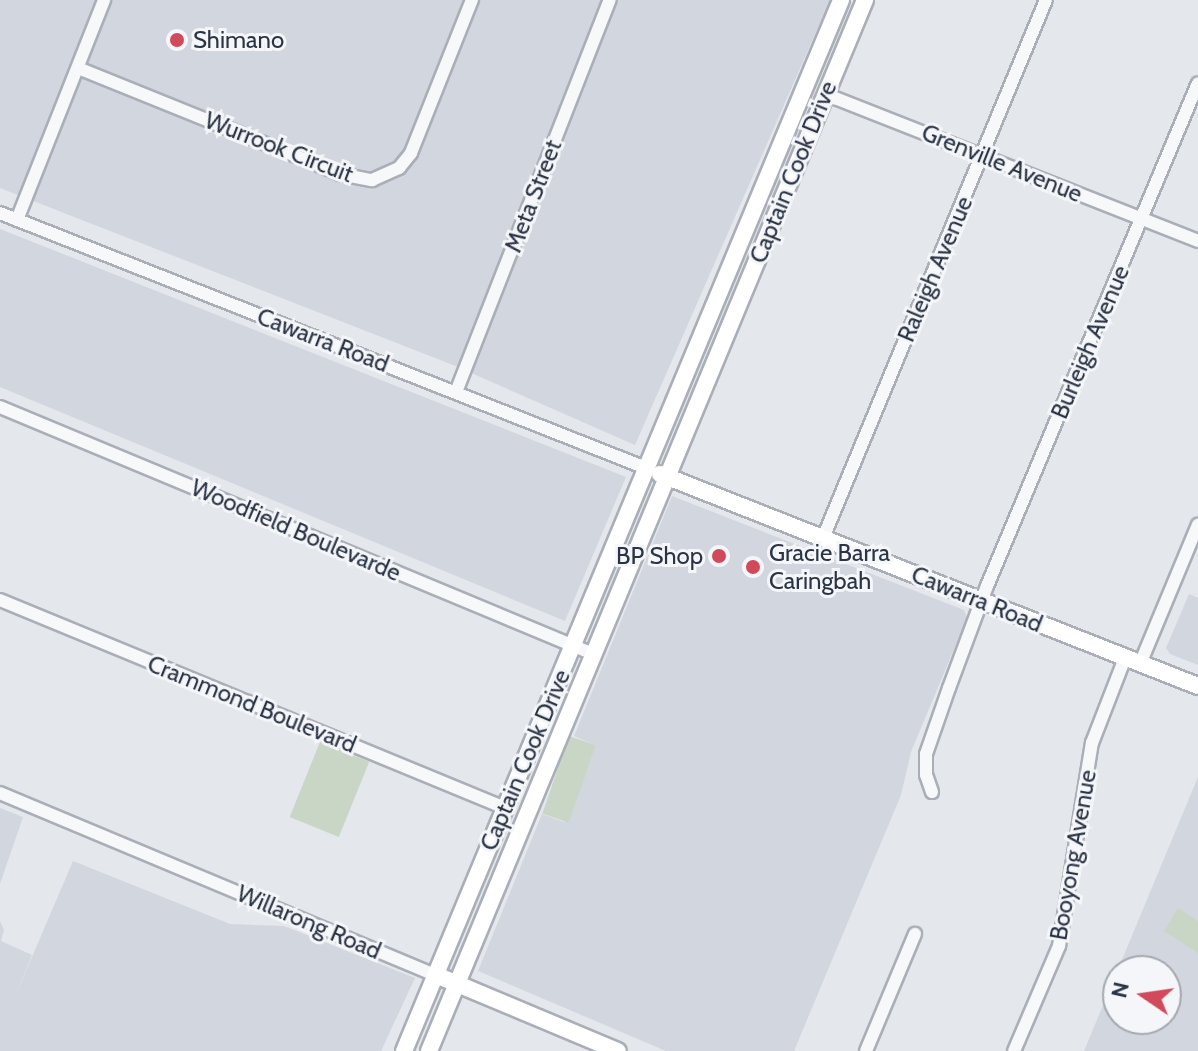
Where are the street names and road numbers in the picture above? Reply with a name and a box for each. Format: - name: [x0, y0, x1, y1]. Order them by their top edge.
- street label: Captain Cook Drive: [743, 77, 843, 267]
- street label: Wurrook Circuit: [201, 106, 357, 188]
- street label: Grenville Avenue: [918, 118, 1086, 208]
- street label: Meta Street: [498, 136, 568, 256]
- street label: Raleigh Avenue: [891, 192, 979, 346]
- street label: Burleigh Avenue: [1045, 261, 1135, 423]
- street label: Cawarra Road: [253, 302, 393, 378]
- street label: Woodfield Boulevarde: [187, 473, 405, 587]
- street label: Cawarra Road: [907, 560, 1047, 638]
- street label: Crammond Boulevard: [143, 649, 361, 759]
- street label: Captain Cook Drive: [474, 665, 576, 855]
- street label: Booyong Avenue: [1044, 768, 1102, 942]
- street label: Willarong Road: [233, 879, 385, 965]

